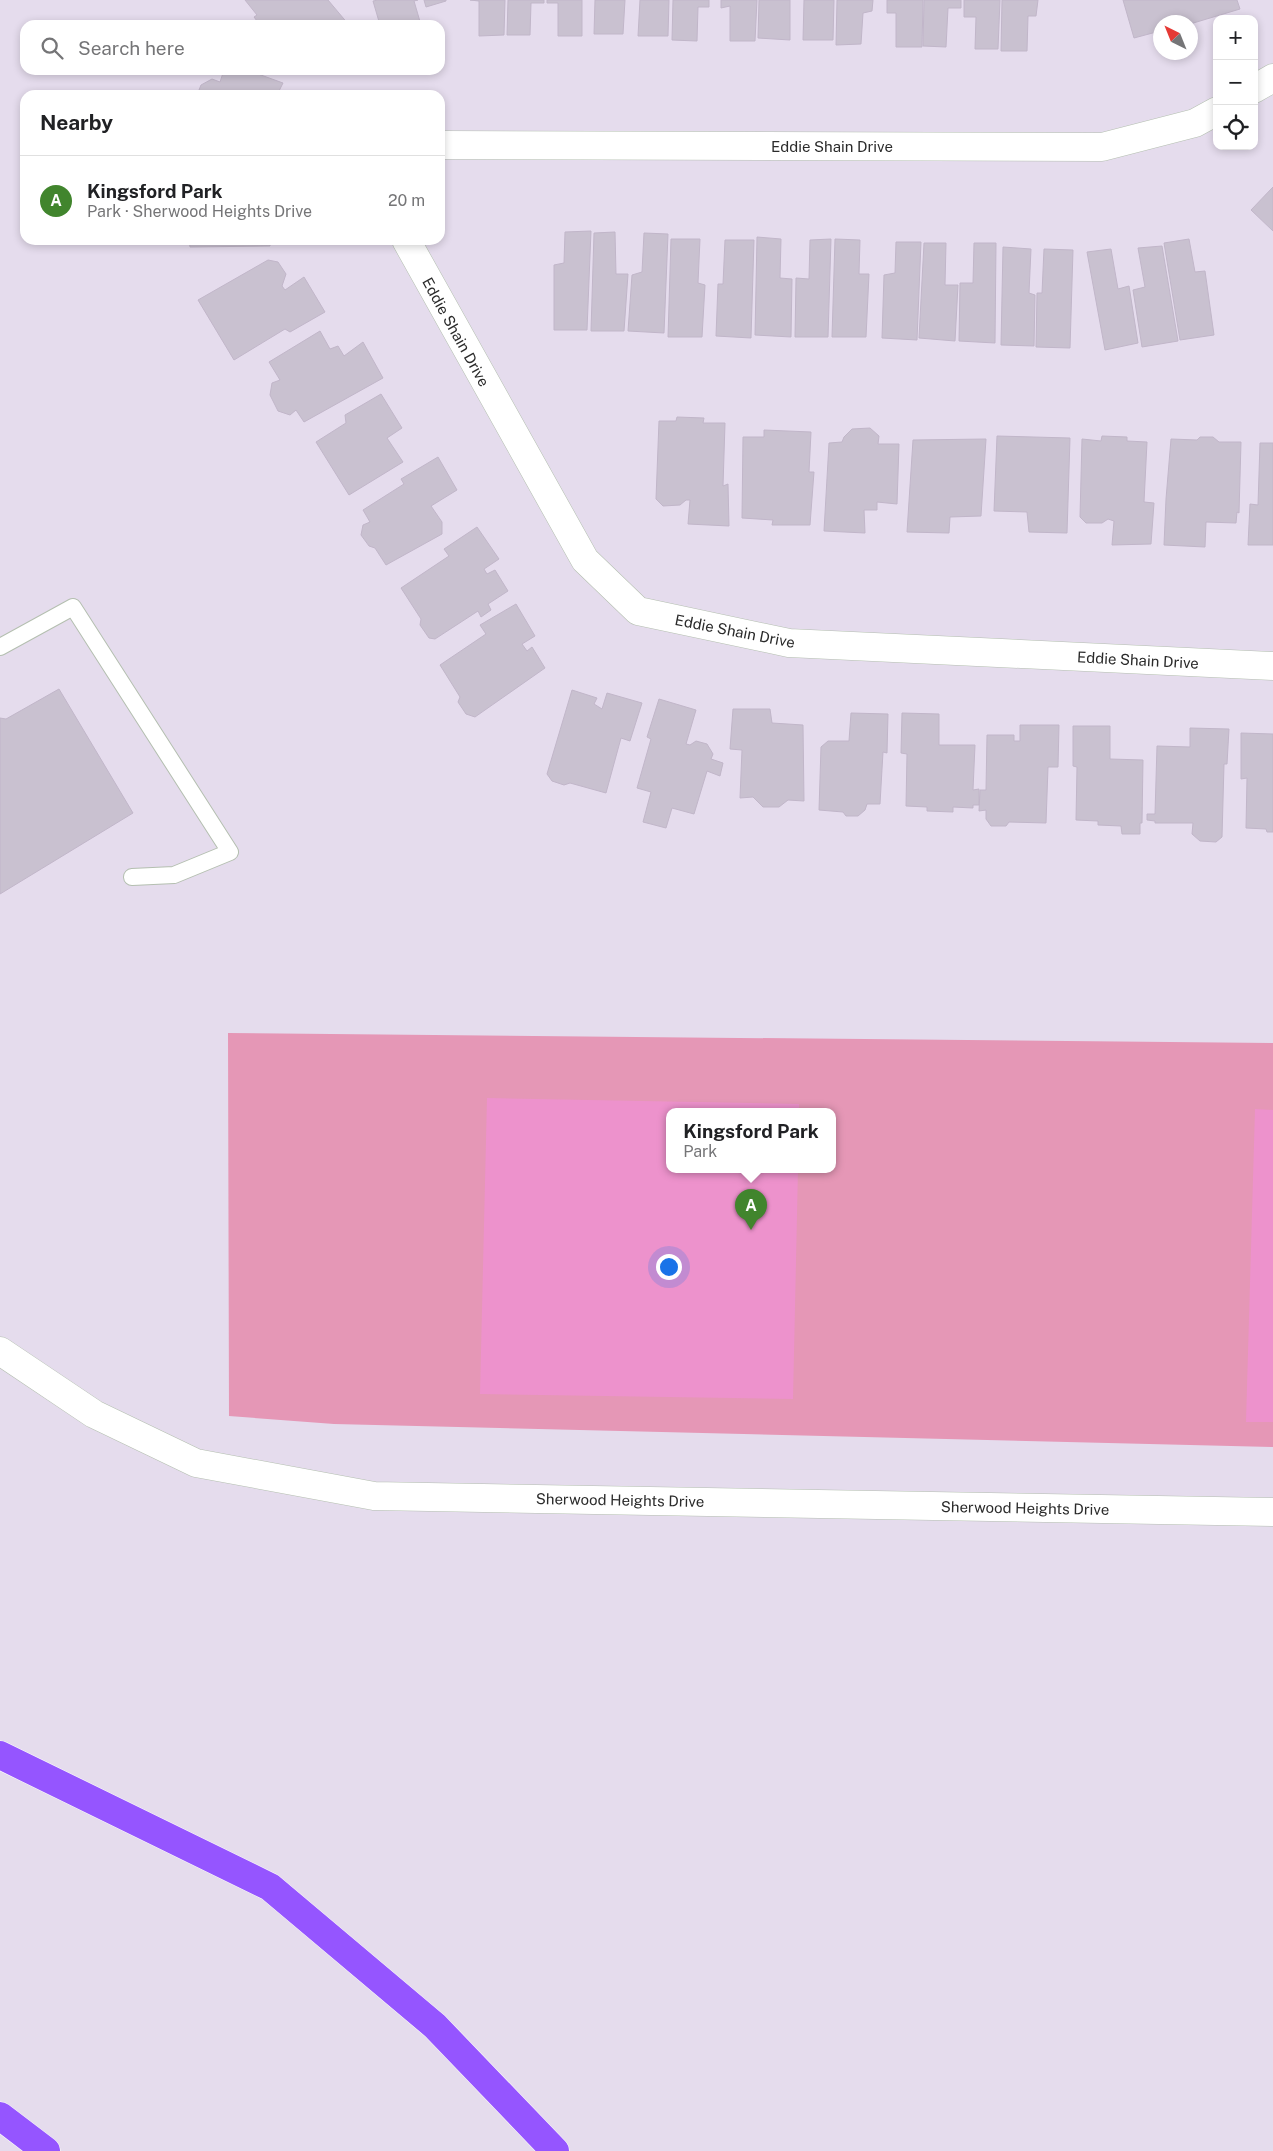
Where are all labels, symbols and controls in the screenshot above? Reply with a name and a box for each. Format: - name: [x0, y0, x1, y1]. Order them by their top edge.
- north arrow: [1153, 15, 1198, 60]
- map controls: [1213, 15, 1258, 150]
- button: +: [1213, 15, 1258, 60]
- search box: [20, 20, 445, 75]
- icon: search: [38, 34, 66, 62]
- text: Search here: [78, 37, 185, 59]
- button: −: [1213, 60, 1258, 105]
- button: locate: [1213, 105, 1258, 150]
- text: Nearby: [40, 110, 113, 135]
- street label: Eddie Shain Drive: [771, 138, 893, 155]
- text: Kingsford Park: [87, 180, 223, 202]
- text: A: [50, 191, 62, 210]
- text: 20 m: [388, 191, 425, 210]
- text: Park · Sherwood Heights Drive: [87, 202, 312, 221]
- street label: Eddie Shain Drive: [419, 275, 493, 389]
- street label: Eddie Shain Drive: [674, 611, 796, 651]
- street label: Eddie Shain Drive: [1077, 648, 1199, 672]
- popup: [666, 1108, 836, 1173]
- text: Kingsford Park: [683, 1120, 819, 1142]
- text: Park: [683, 1142, 717, 1161]
- pin: A: [735, 1189, 767, 1230]
- your location: [656, 1254, 682, 1280]
- street label: Sherwood Heights Drive: [536, 1490, 704, 1510]
- street label: Sherwood Heights Drive: [941, 1498, 1109, 1518]

